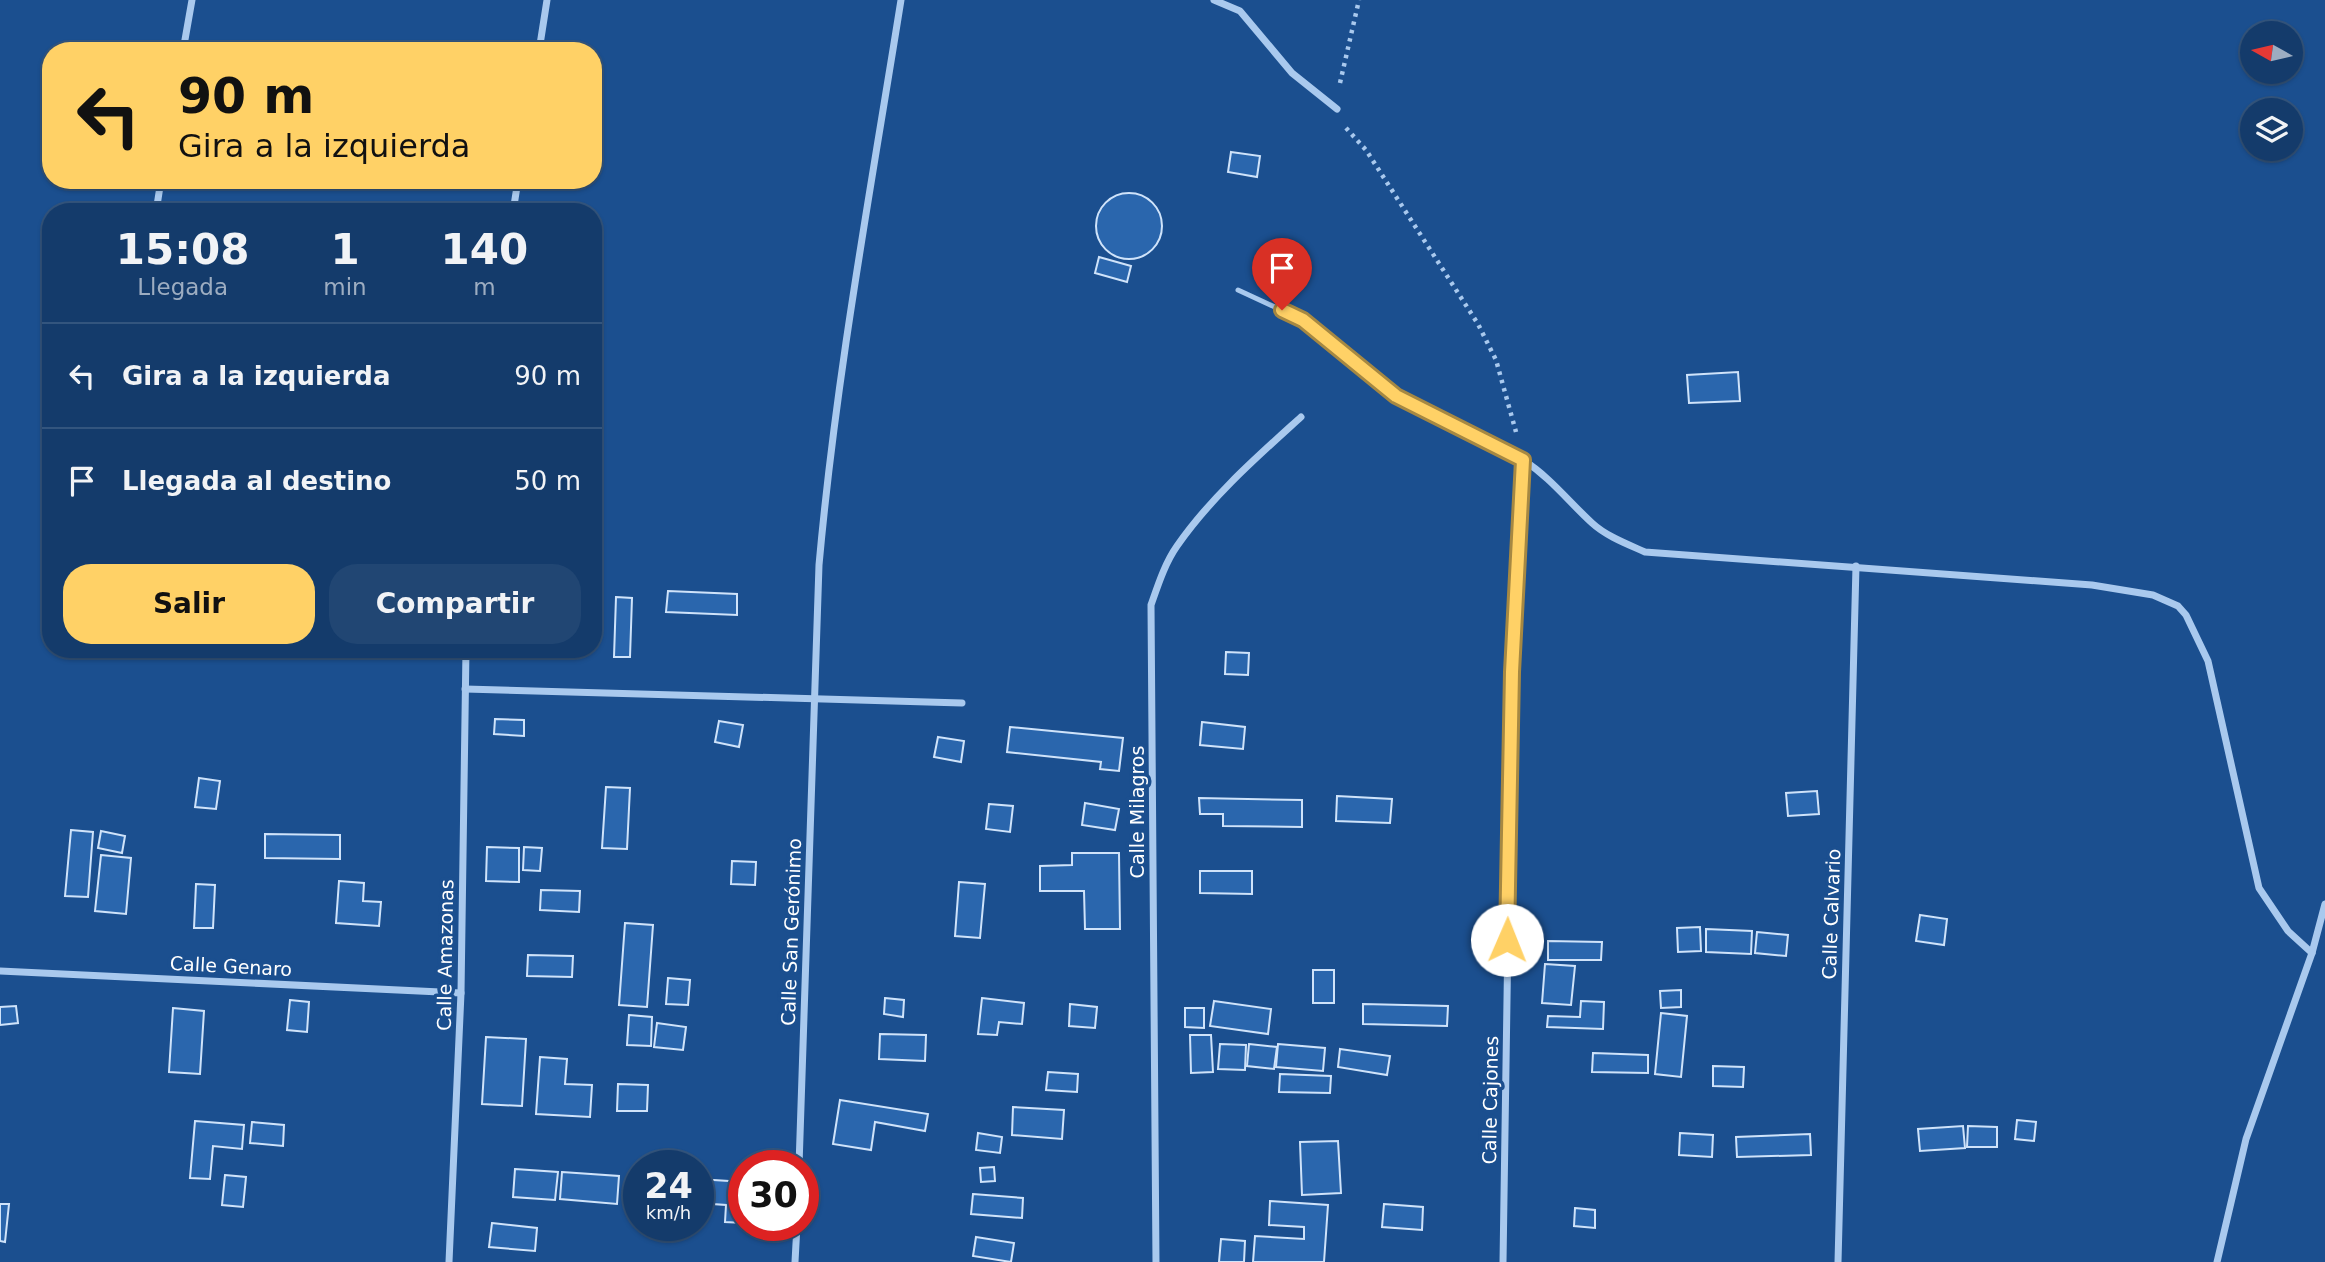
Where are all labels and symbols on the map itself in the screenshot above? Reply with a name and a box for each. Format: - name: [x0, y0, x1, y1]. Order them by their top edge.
- north arrow: [2240, 21, 2303, 84]
- pin: [1252, 238, 1312, 310]
- street label: Calle Milagros: [1126, 746, 1148, 878]
- street label: Calle San Gerónimo: [777, 838, 805, 1026]
- street label: Calle Calvario: [1818, 848, 1844, 980]
- street label: Calle Amazonas: [433, 879, 457, 1031]
- position arrow: [1470, 903, 1544, 977]
- street label: Calle Genaro: [169, 952, 293, 980]
- street label: Calle Cajones: [1478, 1035, 1502, 1165]
- speed limit sign: 30: [728, 1150, 819, 1241]

